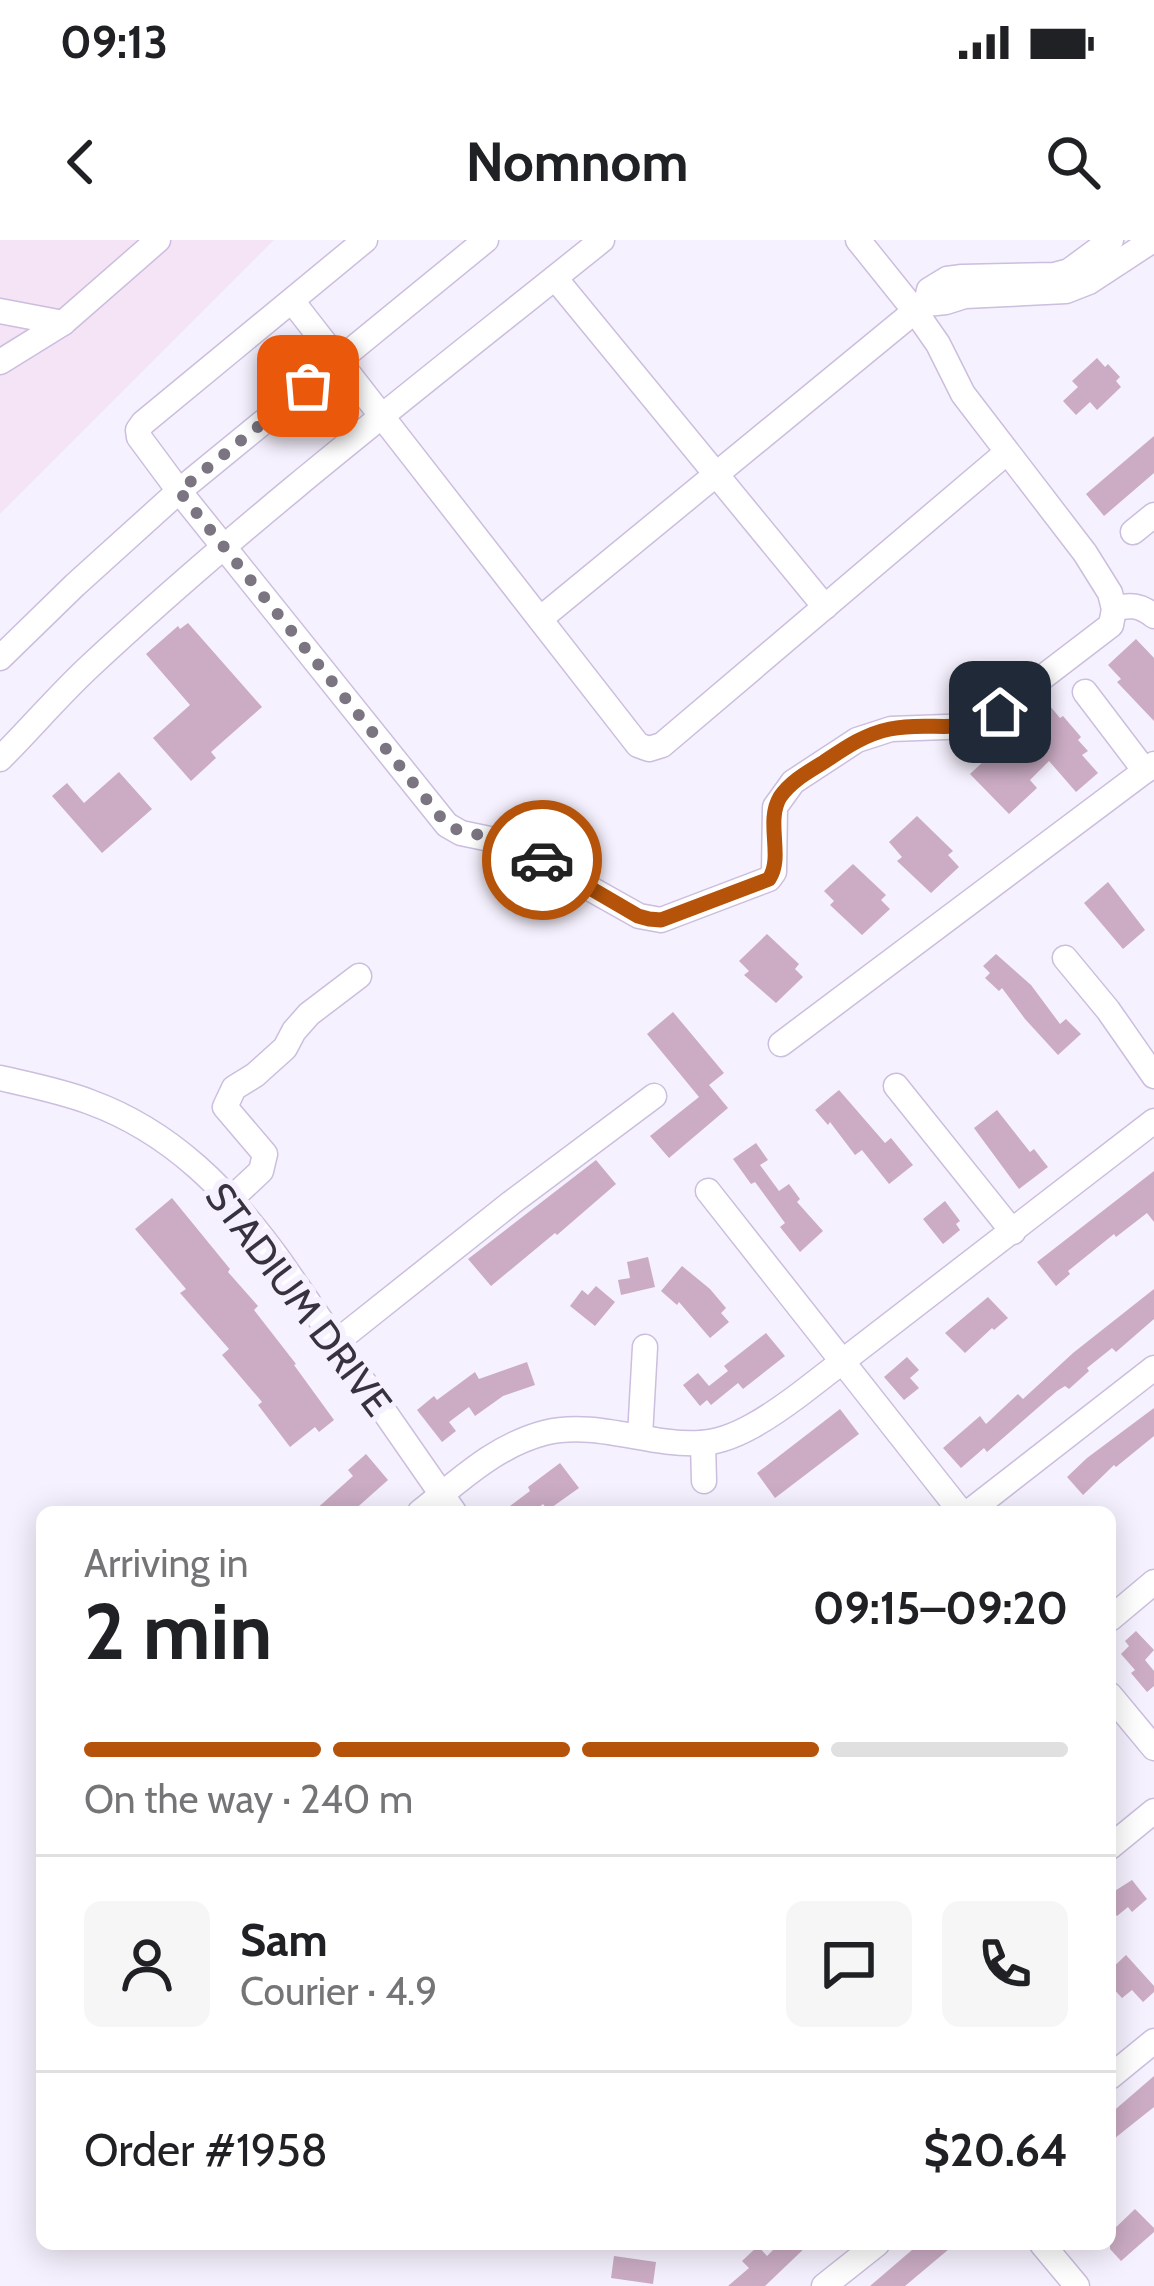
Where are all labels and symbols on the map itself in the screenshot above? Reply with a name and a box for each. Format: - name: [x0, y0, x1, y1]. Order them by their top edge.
- pin: [257, 335, 359, 437]
- pin: [949, 661, 1051, 763]
- courier: [482, 800, 602, 920]
- street label: STADIUM DRIVE: [196, 1173, 402, 1425]

